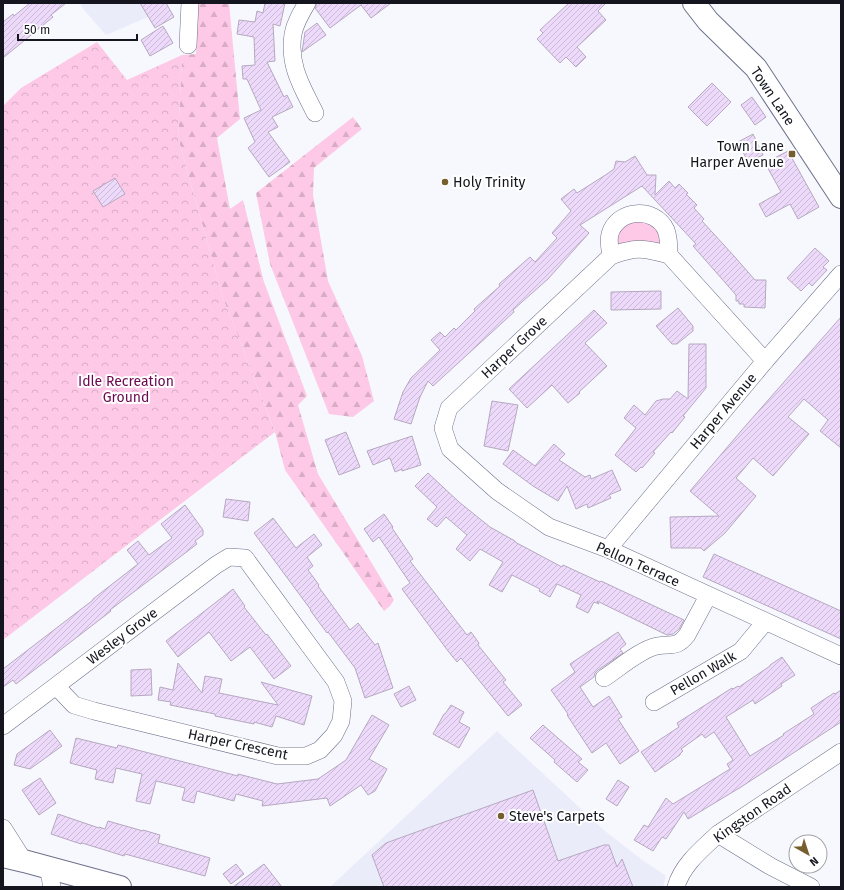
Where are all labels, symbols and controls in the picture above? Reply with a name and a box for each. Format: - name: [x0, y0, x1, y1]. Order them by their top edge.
- scale bar: [18, 16, 137, 42]
- text: 50 m: [24, 23, 50, 37]
- street label: Town Lane: [747, 64, 798, 129]
- place label: Town Lane Harper Avenue: [690, 138, 784, 171]
- marker: Town Lane Harper Avenue: [787, 149, 797, 159]
- place label: Holy Trinity: [453, 174, 526, 191]
- marker: Holy Trinity: [440, 177, 450, 187]
- street label: Harper Grove: [478, 313, 551, 382]
- street label: Harper Avenue: [687, 370, 760, 453]
- park label: Idle Recreation Ground: [78, 373, 174, 406]
- street label: Pellon Terrace: [593, 538, 682, 590]
- street label: Wesley Grove: [84, 604, 161, 669]
- street label: Pellon Walk: [667, 647, 740, 699]
- street label: Harper Crescent: [186, 726, 290, 764]
- street label: Kingston Road: [710, 780, 795, 847]
- place label: Steve's Carpets: [509, 808, 605, 825]
- marker: Steve's Carpets: [496, 811, 506, 821]
- north arrow: [788, 834, 828, 874]
- text: N: [807, 854, 821, 869]

